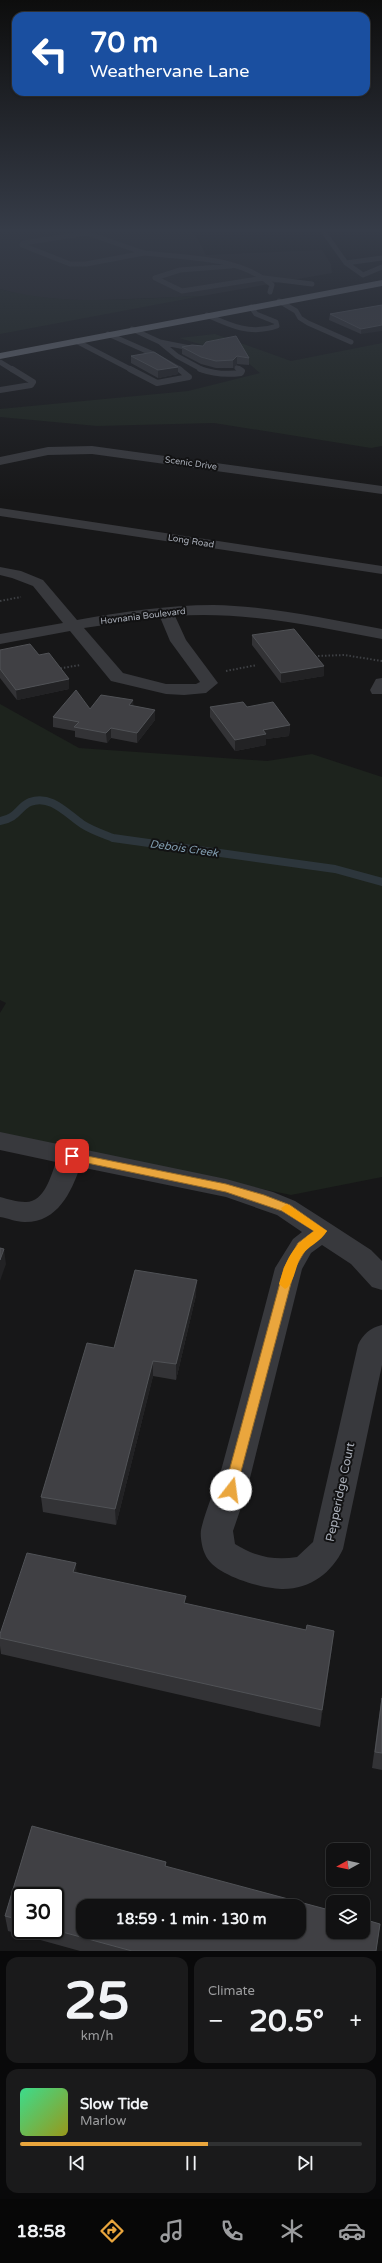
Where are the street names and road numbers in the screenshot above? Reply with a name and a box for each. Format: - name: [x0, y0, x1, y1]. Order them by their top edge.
- street label: Scenic Drive: [164, 454, 218, 473]
- street label: Long Road: [167, 532, 215, 551]
- street label: Hovnania Boulevard: [100, 606, 186, 627]
- street label: Pepperidge Court: [323, 1441, 357, 1543]

